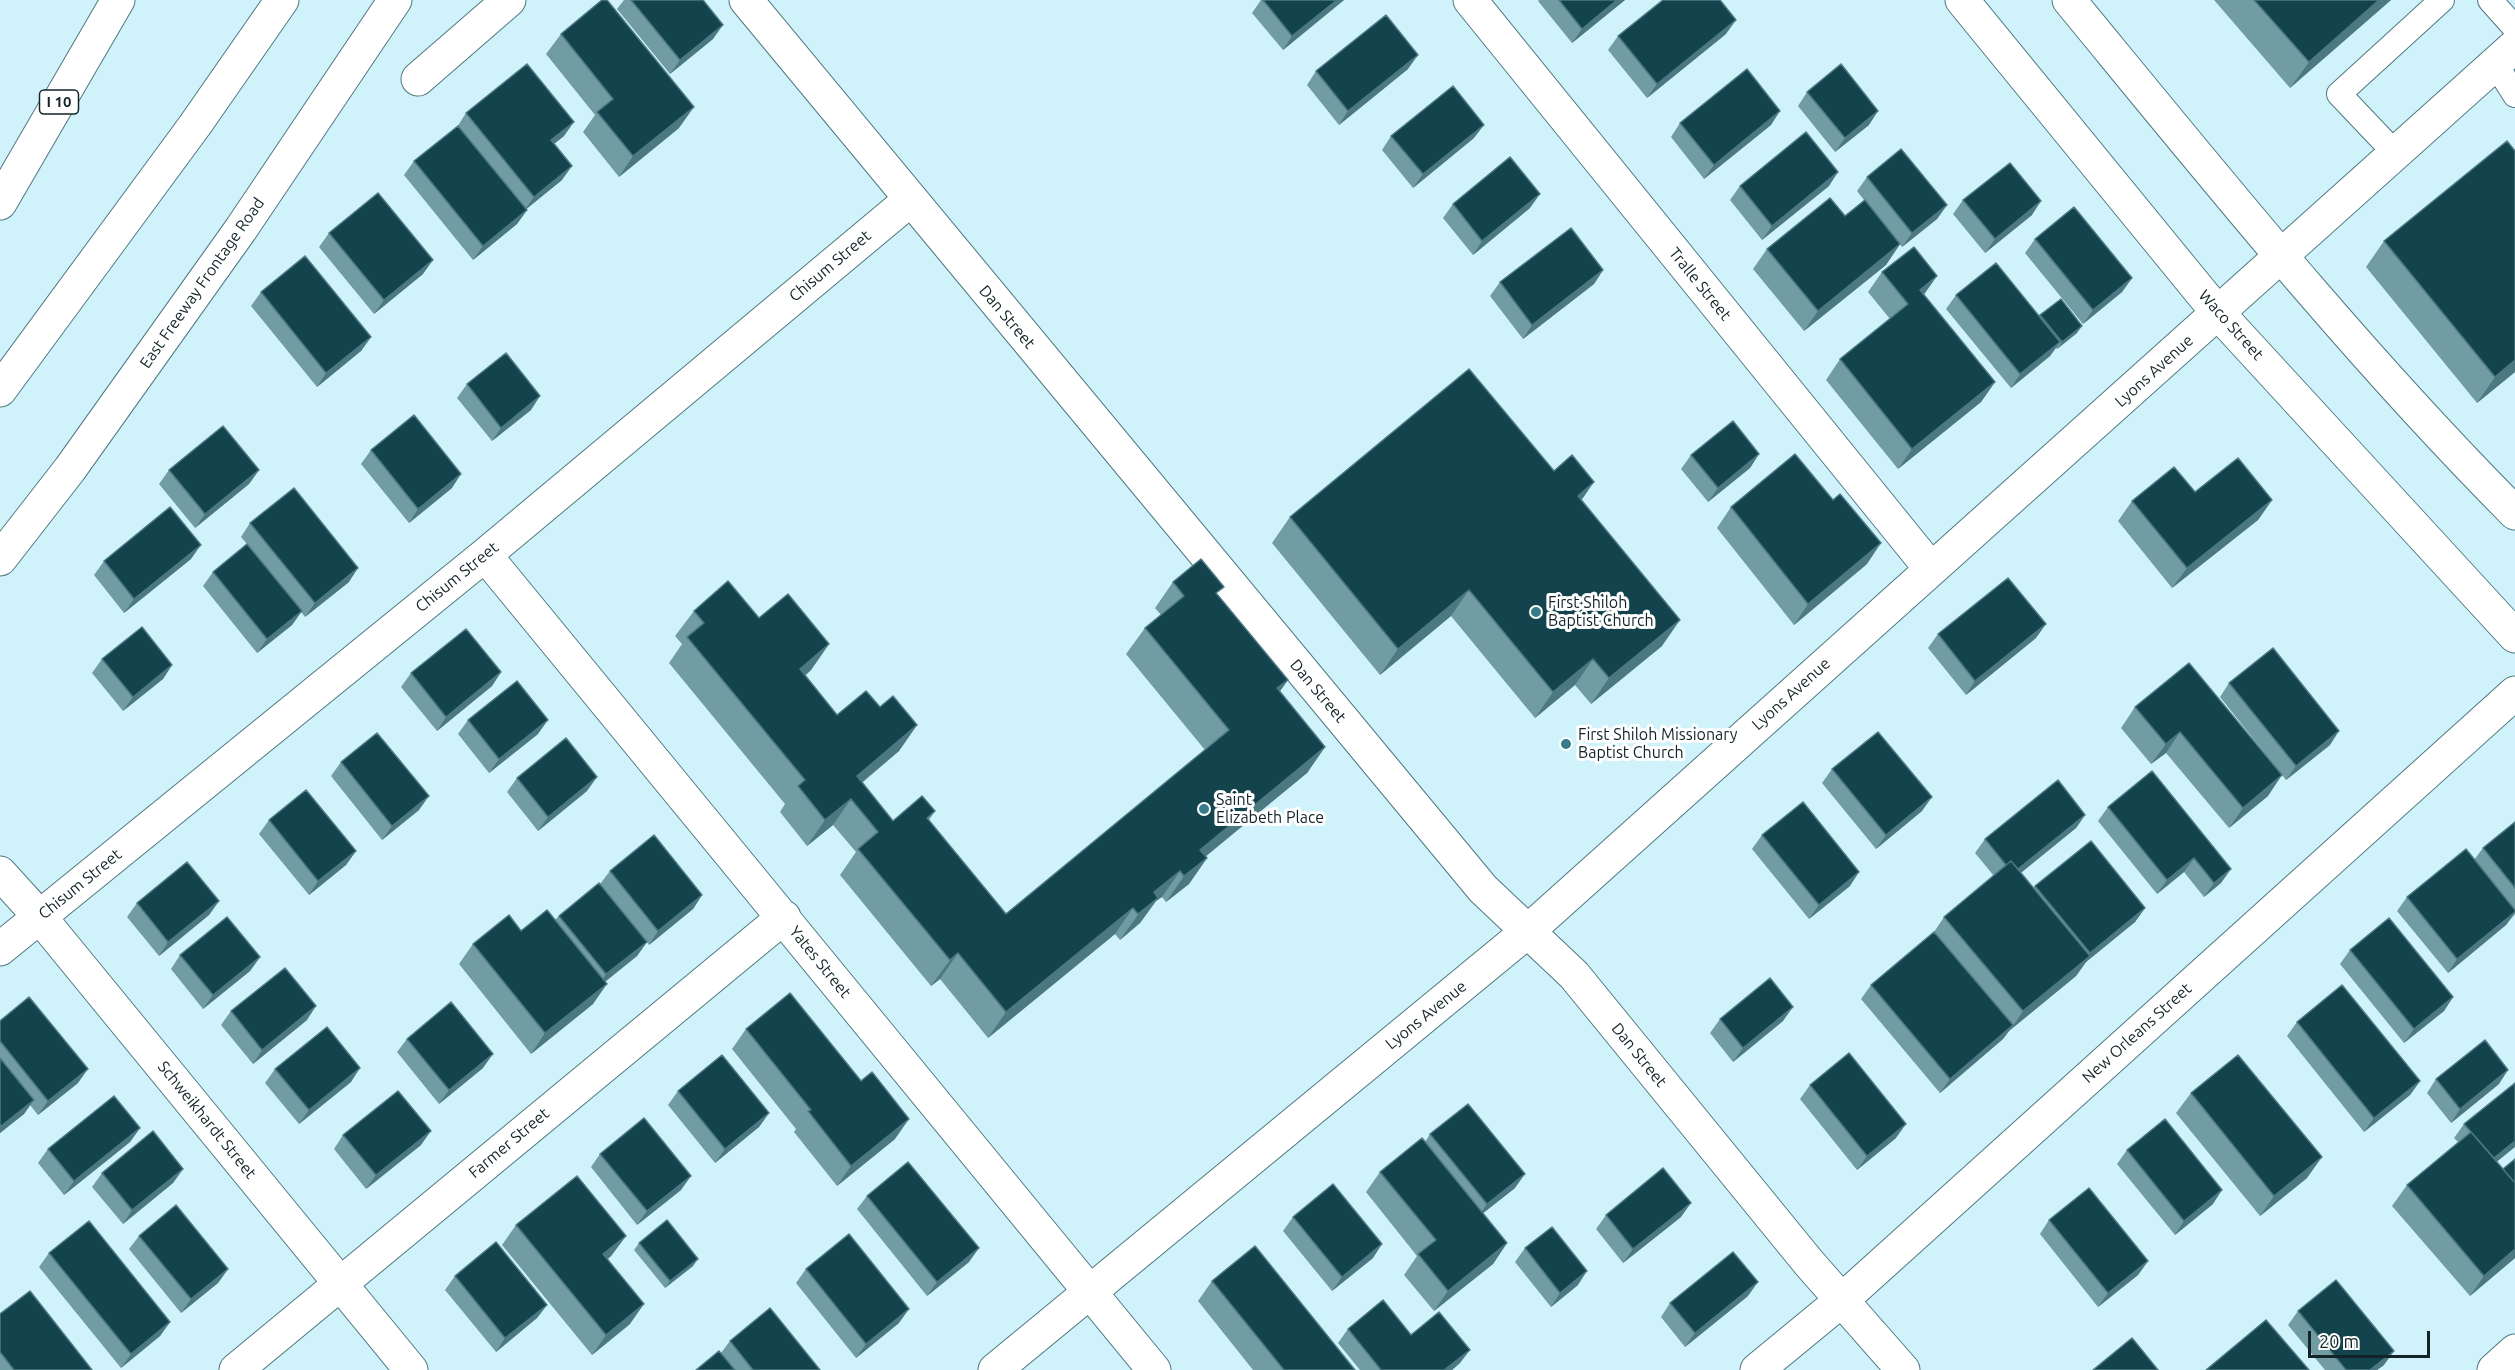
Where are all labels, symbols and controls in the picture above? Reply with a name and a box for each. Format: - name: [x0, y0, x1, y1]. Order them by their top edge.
- road number: I 10: [40, 90, 78, 114]
- street label: East Freeway Frontage Road: [136, 194, 268, 372]
- street label: Chisum Street: [785, 226, 875, 306]
- street label: Tralle Street: [1665, 244, 1735, 324]
- street label: Dan Street: [975, 281, 1039, 353]
- street label: Waco Street: [2194, 286, 2268, 364]
- street label: Lyons Avenue: [2111, 331, 2197, 411]
- street label: Chisum Street: [412, 538, 502, 616]
- place label: First Shiloh Baptist Church: [1548, 593, 1654, 631]
- marker: First Shiloh Baptist Church: [1529, 605, 1543, 619]
- street label: Lyons Avenue: [1748, 654, 1834, 734]
- street label: Dan Street: [1286, 655, 1350, 727]
- place label: First Shiloh Missionary Baptist Church: [1578, 725, 1737, 763]
- marker: First Shiloh Missionary Baptist Church: [1559, 737, 1573, 751]
- place label: Saint Elizabeth Place: [1216, 790, 1324, 828]
- marker: Saint Elizabeth Place: [1197, 802, 1211, 816]
- street label: Chisum Street: [35, 845, 125, 923]
- street label: Yates Street: [785, 922, 855, 1002]
- street label: Lyons Avenue: [1382, 977, 1470, 1053]
- street label: New Orleans Street: [2078, 979, 2196, 1087]
- street label: Dan Street: [1607, 1019, 1671, 1091]
- street label: Schweikhardt Street: [154, 1057, 260, 1183]
- street label: Farmer Street: [465, 1104, 553, 1182]
- scale bar: [2311, 1319, 2432, 1357]
- text: 20 m: [2319, 1331, 2359, 1351]

